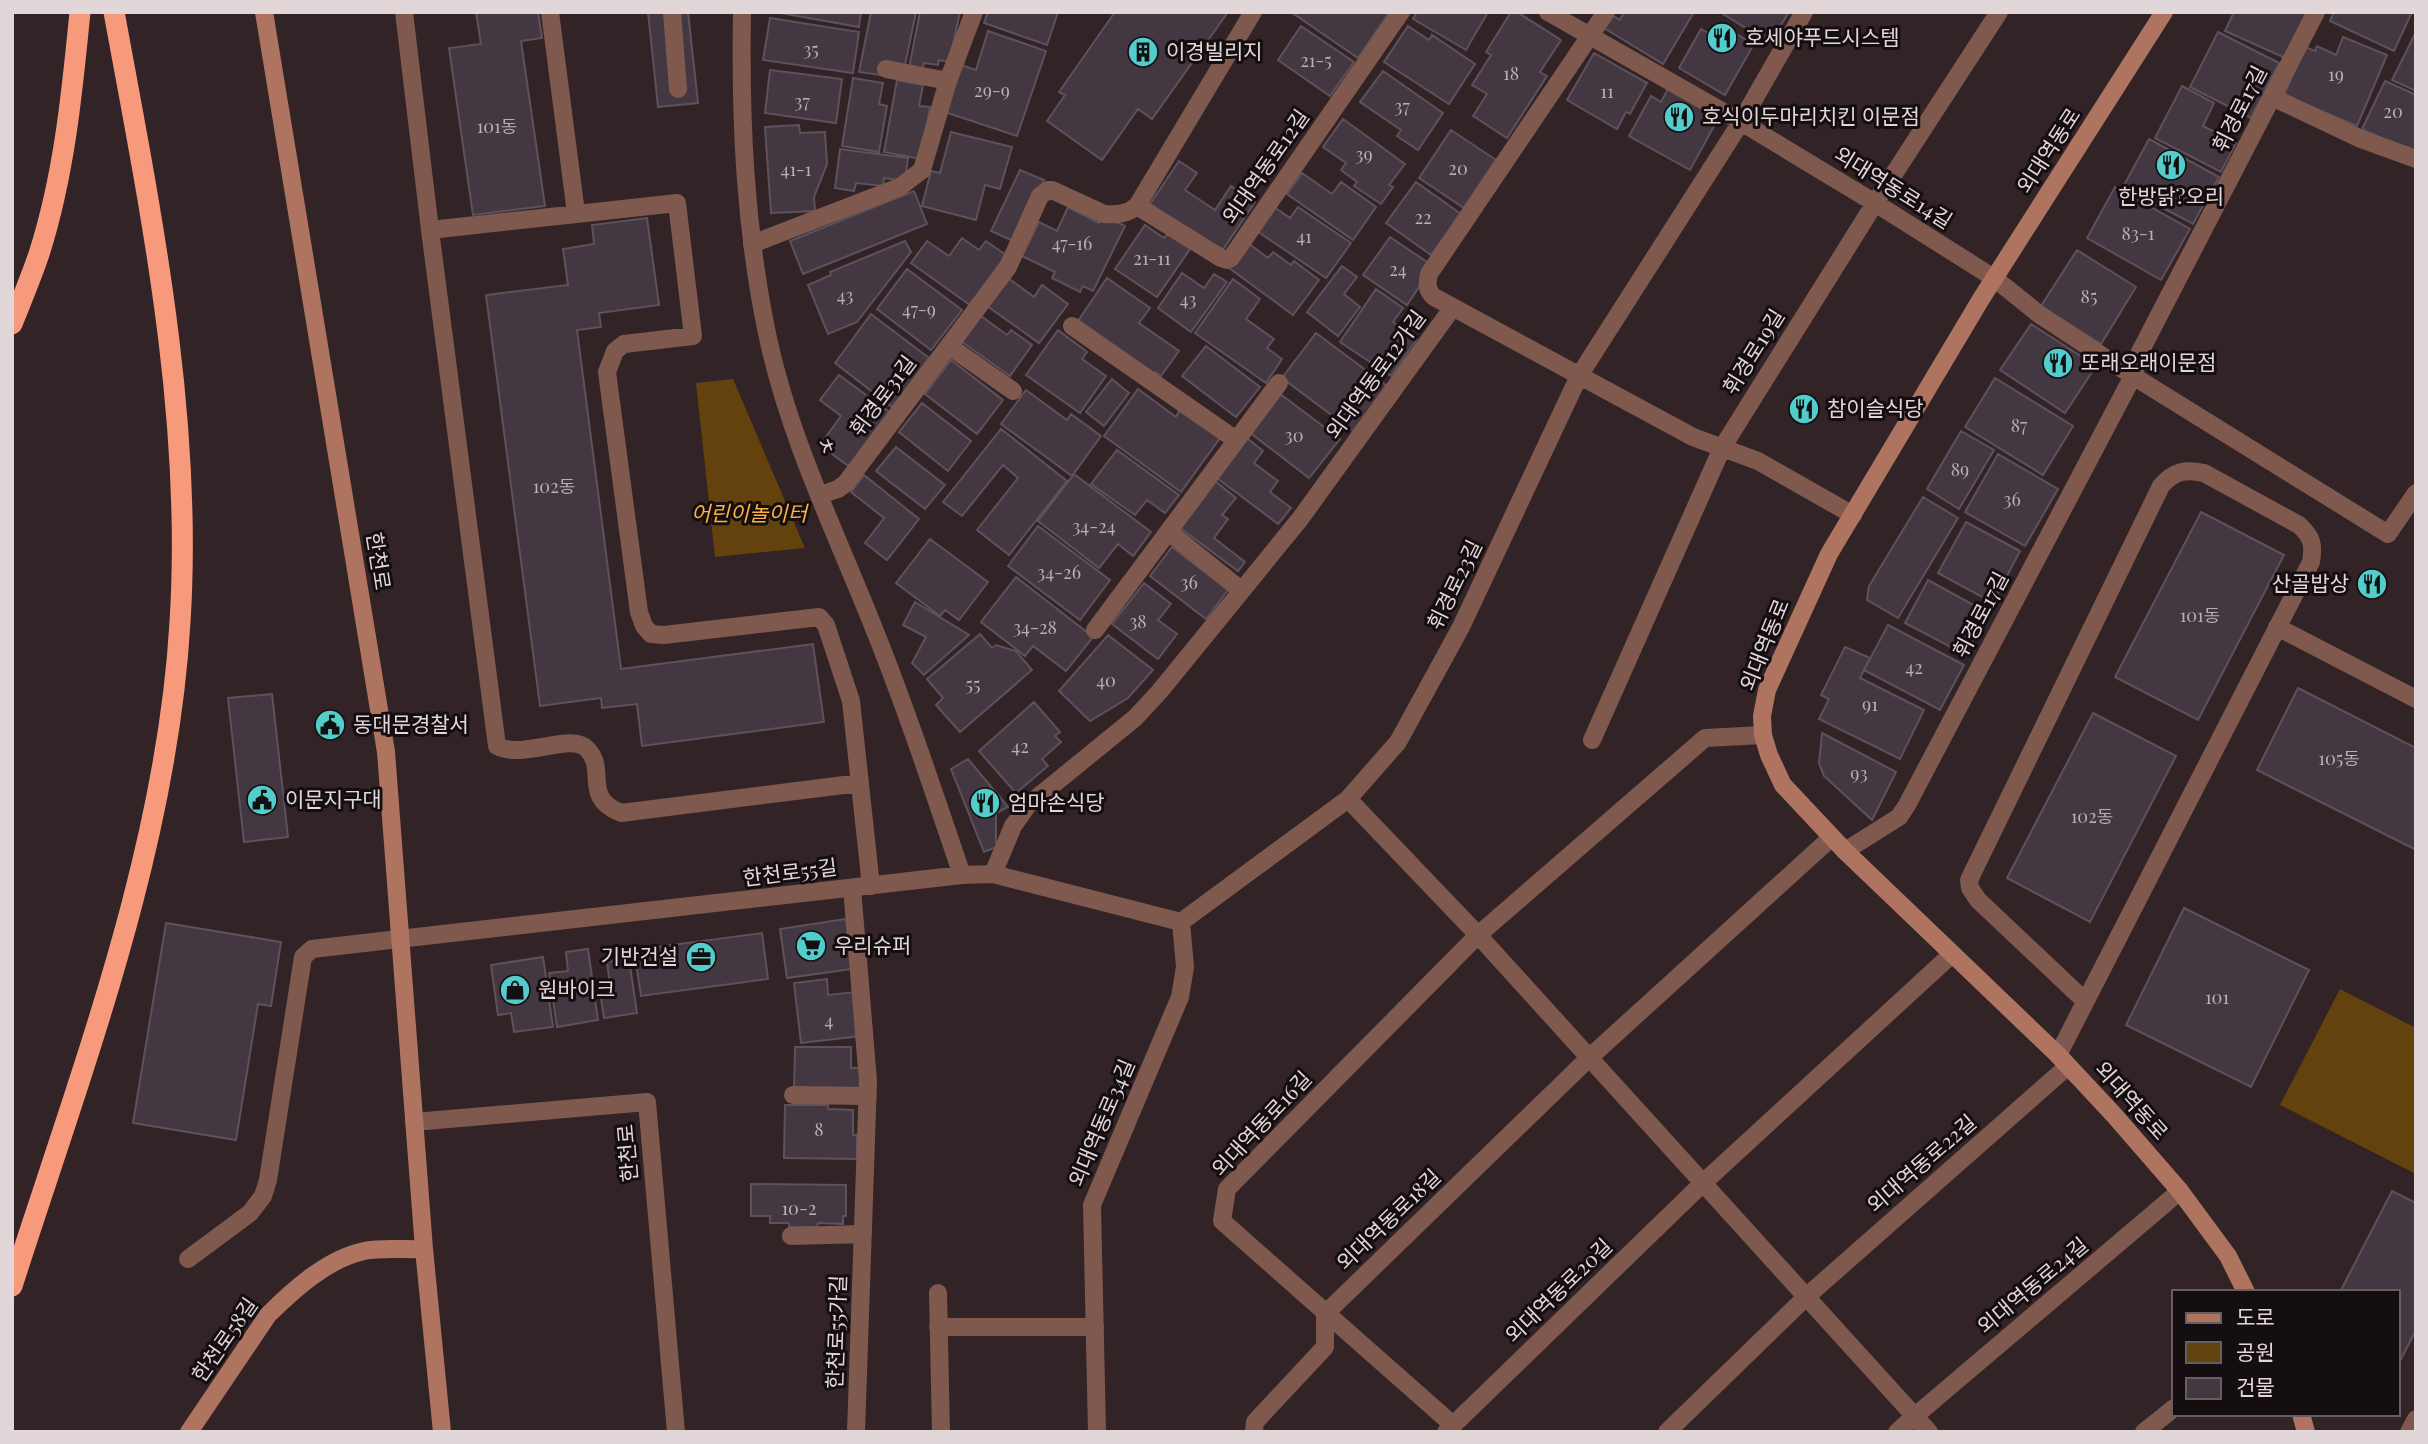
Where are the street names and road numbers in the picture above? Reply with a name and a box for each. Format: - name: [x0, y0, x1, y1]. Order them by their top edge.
- street label: 휘경로17길: [2205, 60, 2272, 156]
- street label: 외대역동로: [2009, 102, 2085, 198]
- street label: 외대역동로12길: [1215, 103, 1314, 229]
- street label: 외대역동로14길: [1830, 139, 1958, 234]
- street label: 휘경로19길: [1715, 303, 1790, 399]
- street label: 외대역동로12가길: [1318, 304, 1431, 444]
- street label: 휘경로31길: [842, 349, 921, 441]
- street label: ㅊ: [811, 431, 844, 459]
- street label: 한천로: [362, 530, 398, 592]
- street label: 휘경로23길: [1419, 534, 1487, 634]
- street label: 휘경로17길: [1945, 566, 2014, 662]
- street label: 외대역동로: [1732, 594, 1794, 694]
- street label: 한천로55길: [741, 851, 838, 891]
- street label: 외대역동로34길: [1061, 1054, 1140, 1190]
- street label: 외대역동로: [2090, 1054, 2175, 1145]
- street label: 외대역동로16길: [1204, 1064, 1317, 1181]
- street label: 외대역동로22길: [1860, 1107, 1981, 1218]
- street label: 한천로: [610, 1123, 642, 1183]
- street label: 외대역동로18길: [1329, 1162, 1446, 1275]
- street label: 외대역동로24길: [1970, 1230, 2093, 1339]
- street label: 외대역동로20길: [1498, 1231, 1617, 1348]
- street label: 한천로55가길: [819, 1274, 851, 1389]
- street label: 한천로58길: [184, 1291, 263, 1387]

